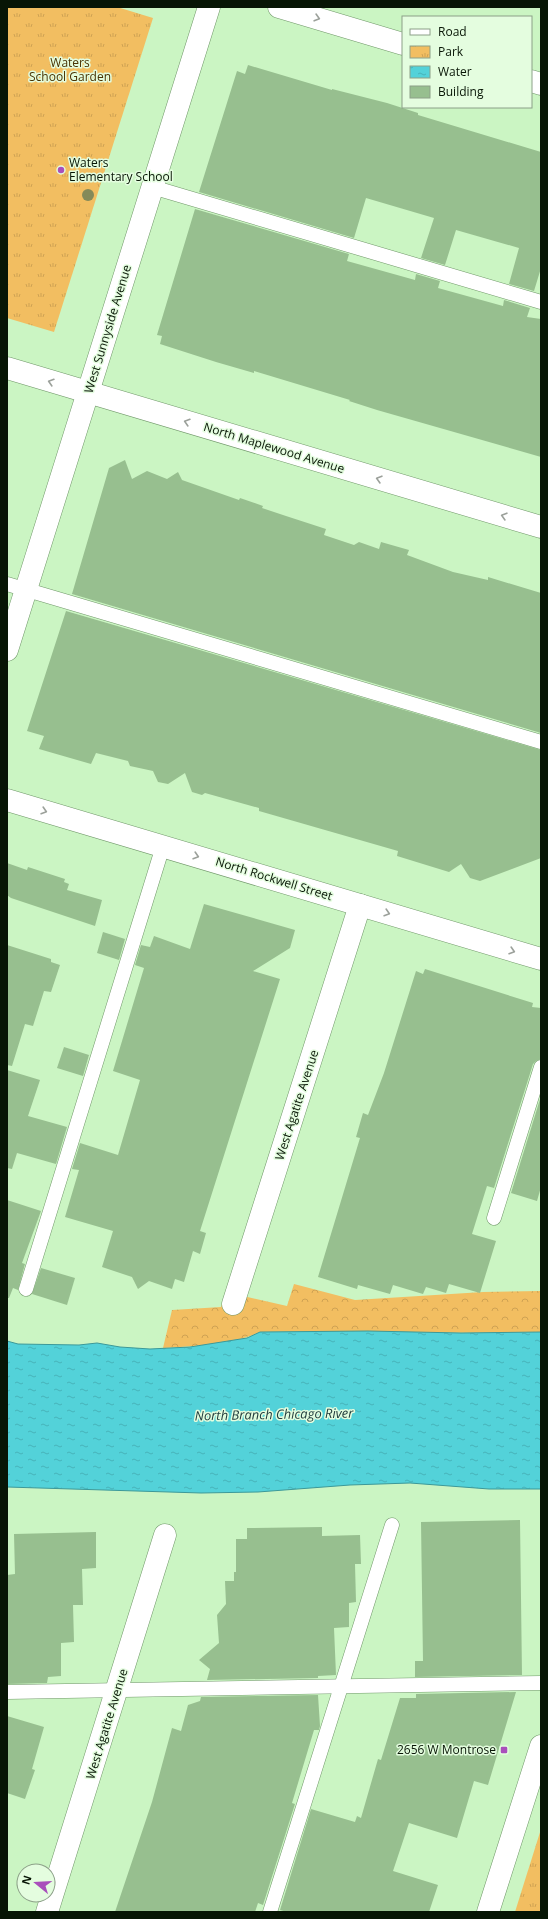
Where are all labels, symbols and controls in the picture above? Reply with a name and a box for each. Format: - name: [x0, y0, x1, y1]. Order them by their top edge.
- one-way arrow: [313, 13, 320, 22]
- legend: [402, 16, 532, 108]
- text: Road: [438, 23, 467, 40]
- text: Park: [438, 43, 464, 60]
- park label: Waters School Garden: [29, 54, 111, 85]
- text: Water: [438, 63, 472, 80]
- text: Building: [438, 83, 484, 100]
- place label: Waters Elementary School: [69, 154, 173, 185]
- marker: Waters Elementary School: [56, 165, 66, 175]
- street label: West Sunnyside Avenue: [80, 262, 135, 395]
- one-way arrow: [47, 378, 54, 387]
- one-way arrow: [184, 418, 191, 427]
- street label: North Maplewood Avenue: [202, 418, 347, 477]
- one-way arrow: [376, 475, 383, 484]
- one-way arrow: [500, 512, 507, 521]
- one-way arrow: [41, 806, 48, 815]
- one-way arrow: [192, 851, 199, 860]
- street label: North Rockwell Street: [214, 853, 335, 904]
- one-way arrow: [384, 908, 391, 917]
- one-way arrow: [508, 946, 515, 955]
- street label: West Agatite Avenue: [271, 1047, 322, 1162]
- water label: North Branch Chicago River: [195, 1404, 354, 1424]
- street label: West Agatite Avenue: [82, 1666, 132, 1781]
- place label: 2656 W Montrose: [397, 1741, 496, 1758]
- marker: 2656 W Montrose: [499, 1745, 509, 1755]
- north arrow: [16, 1863, 56, 1903]
- text: N: [17, 1873, 35, 1886]

